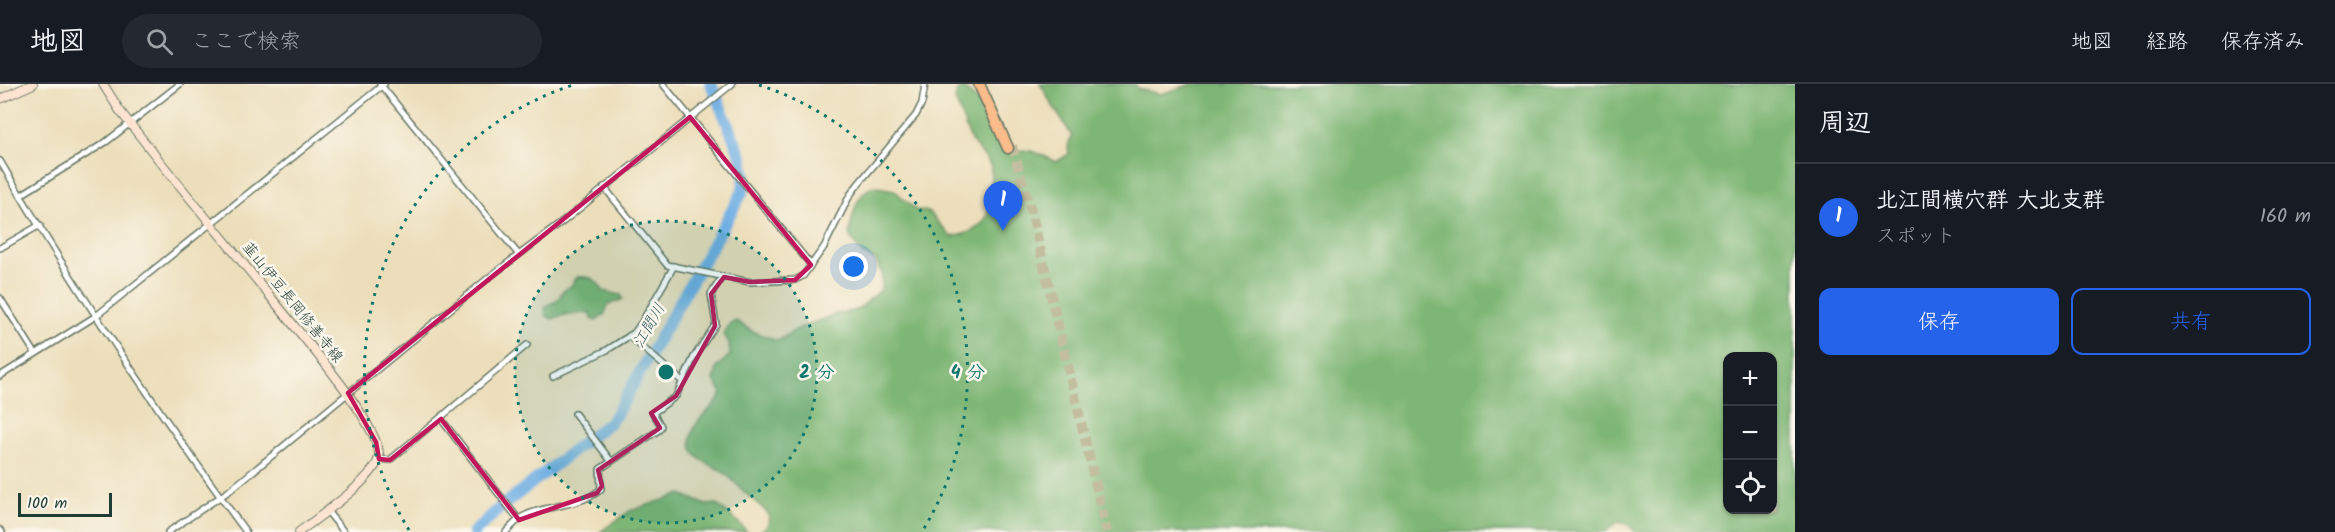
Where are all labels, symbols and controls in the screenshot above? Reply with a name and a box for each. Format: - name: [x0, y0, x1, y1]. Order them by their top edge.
- search box: [122, 14, 542, 68]
- text: 地図: [30, 20, 86, 65]
- icon: search: [143, 25, 176, 58]
- text: ここで検索: [191, 25, 301, 60]
- text: 地図: [2071, 26, 2113, 59]
- text: 経路: [2146, 26, 2188, 59]
- text: 保存済み: [2221, 26, 2305, 59]
- text: 周辺: [1819, 103, 1871, 145]
- pin: 1: [984, 182, 1022, 231]
- text: 北江間横穴群 大北支群: [1876, 184, 2104, 219]
- text: 1: [1835, 201, 1842, 233]
- text: 160 m: [2260, 201, 2311, 233]
- text: スポット: [1876, 221, 1956, 253]
- street label: 韮山伊豆長岡修善寺線: [236, 237, 349, 368]
- your location: [839, 252, 868, 281]
- button: 保存: [1819, 288, 2059, 355]
- button: 共有: [2071, 288, 2311, 355]
- water label: 江間川: [626, 299, 672, 353]
- map controls: [1723, 352, 1777, 514]
- button: +: [1723, 352, 1777, 406]
- text: 2 分: [799, 359, 835, 388]
- text: 4 分: [951, 359, 985, 388]
- centre of rings: [656, 362, 676, 382]
- button: −: [1723, 406, 1777, 460]
- button: locate: [1723, 460, 1777, 514]
- scale bar: [18, 490, 112, 518]
- text: 100 m: [27, 491, 67, 516]

